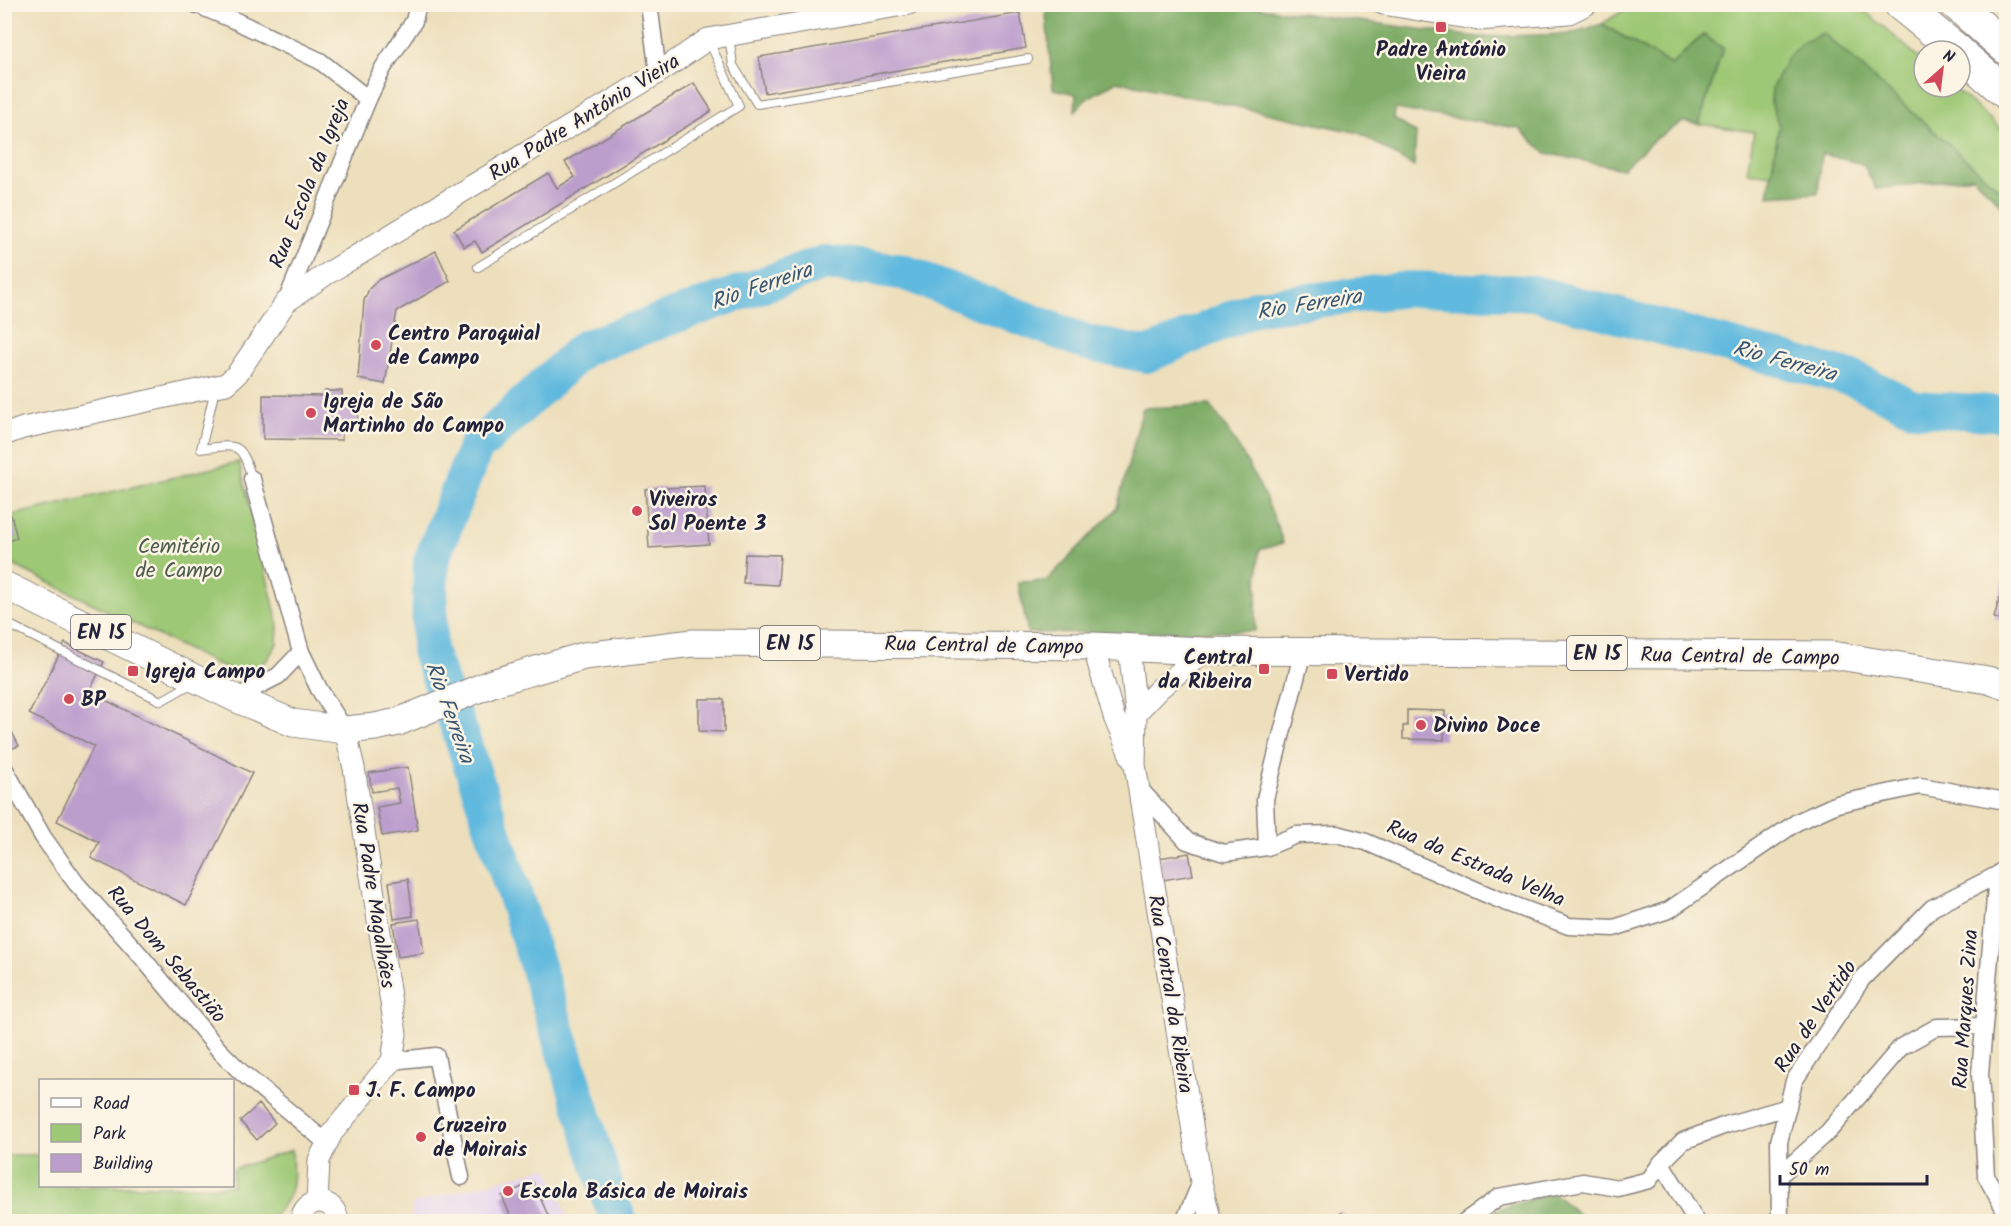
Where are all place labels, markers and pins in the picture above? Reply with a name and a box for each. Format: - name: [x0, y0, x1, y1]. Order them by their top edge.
- marker: Padre António Vieira: [1434, 20, 1448, 34]
- place label: Padre António Vieira: [1376, 34, 1506, 91]
- place label: Centro Paroquial de Campo: [388, 318, 540, 375]
- marker: Centro Paroquial de Campo: [369, 338, 383, 352]
- place label: Igreja de São Martinho do Campo: [323, 386, 504, 443]
- marker: Igreja de São Martinho do Campo: [304, 406, 318, 420]
- place label: Viveiros Sol Poente 3: [649, 484, 767, 541]
- marker: Viveiros Sol Poente 3: [630, 504, 644, 518]
- place label: Central da Ribeira: [1158, 642, 1252, 699]
- place label: Igreja Campo: [145, 656, 266, 689]
- place label: Vertido: [1344, 659, 1409, 692]
- marker: Central da Ribeira: [1257, 662, 1271, 676]
- marker: Igreja Campo: [126, 664, 140, 678]
- marker: Vertido: [1325, 667, 1339, 681]
- place label: BP: [81, 684, 107, 717]
- marker: BP: [62, 692, 76, 706]
- place label: Divino Doce: [1433, 710, 1540, 743]
- marker: Divino Doce: [1414, 718, 1428, 732]
- place label: J. F. Campo: [366, 1075, 476, 1108]
- marker: J. F. Campo: [347, 1083, 361, 1097]
- place label: Cruzeiro de Moirais: [433, 1110, 527, 1167]
- marker: Cruzeiro de Moirais: [414, 1130, 428, 1144]
- place label: Escola Básica de Moirais: [520, 1176, 748, 1209]
- marker: Escola Básica de Moirais: [501, 1184, 515, 1198]

